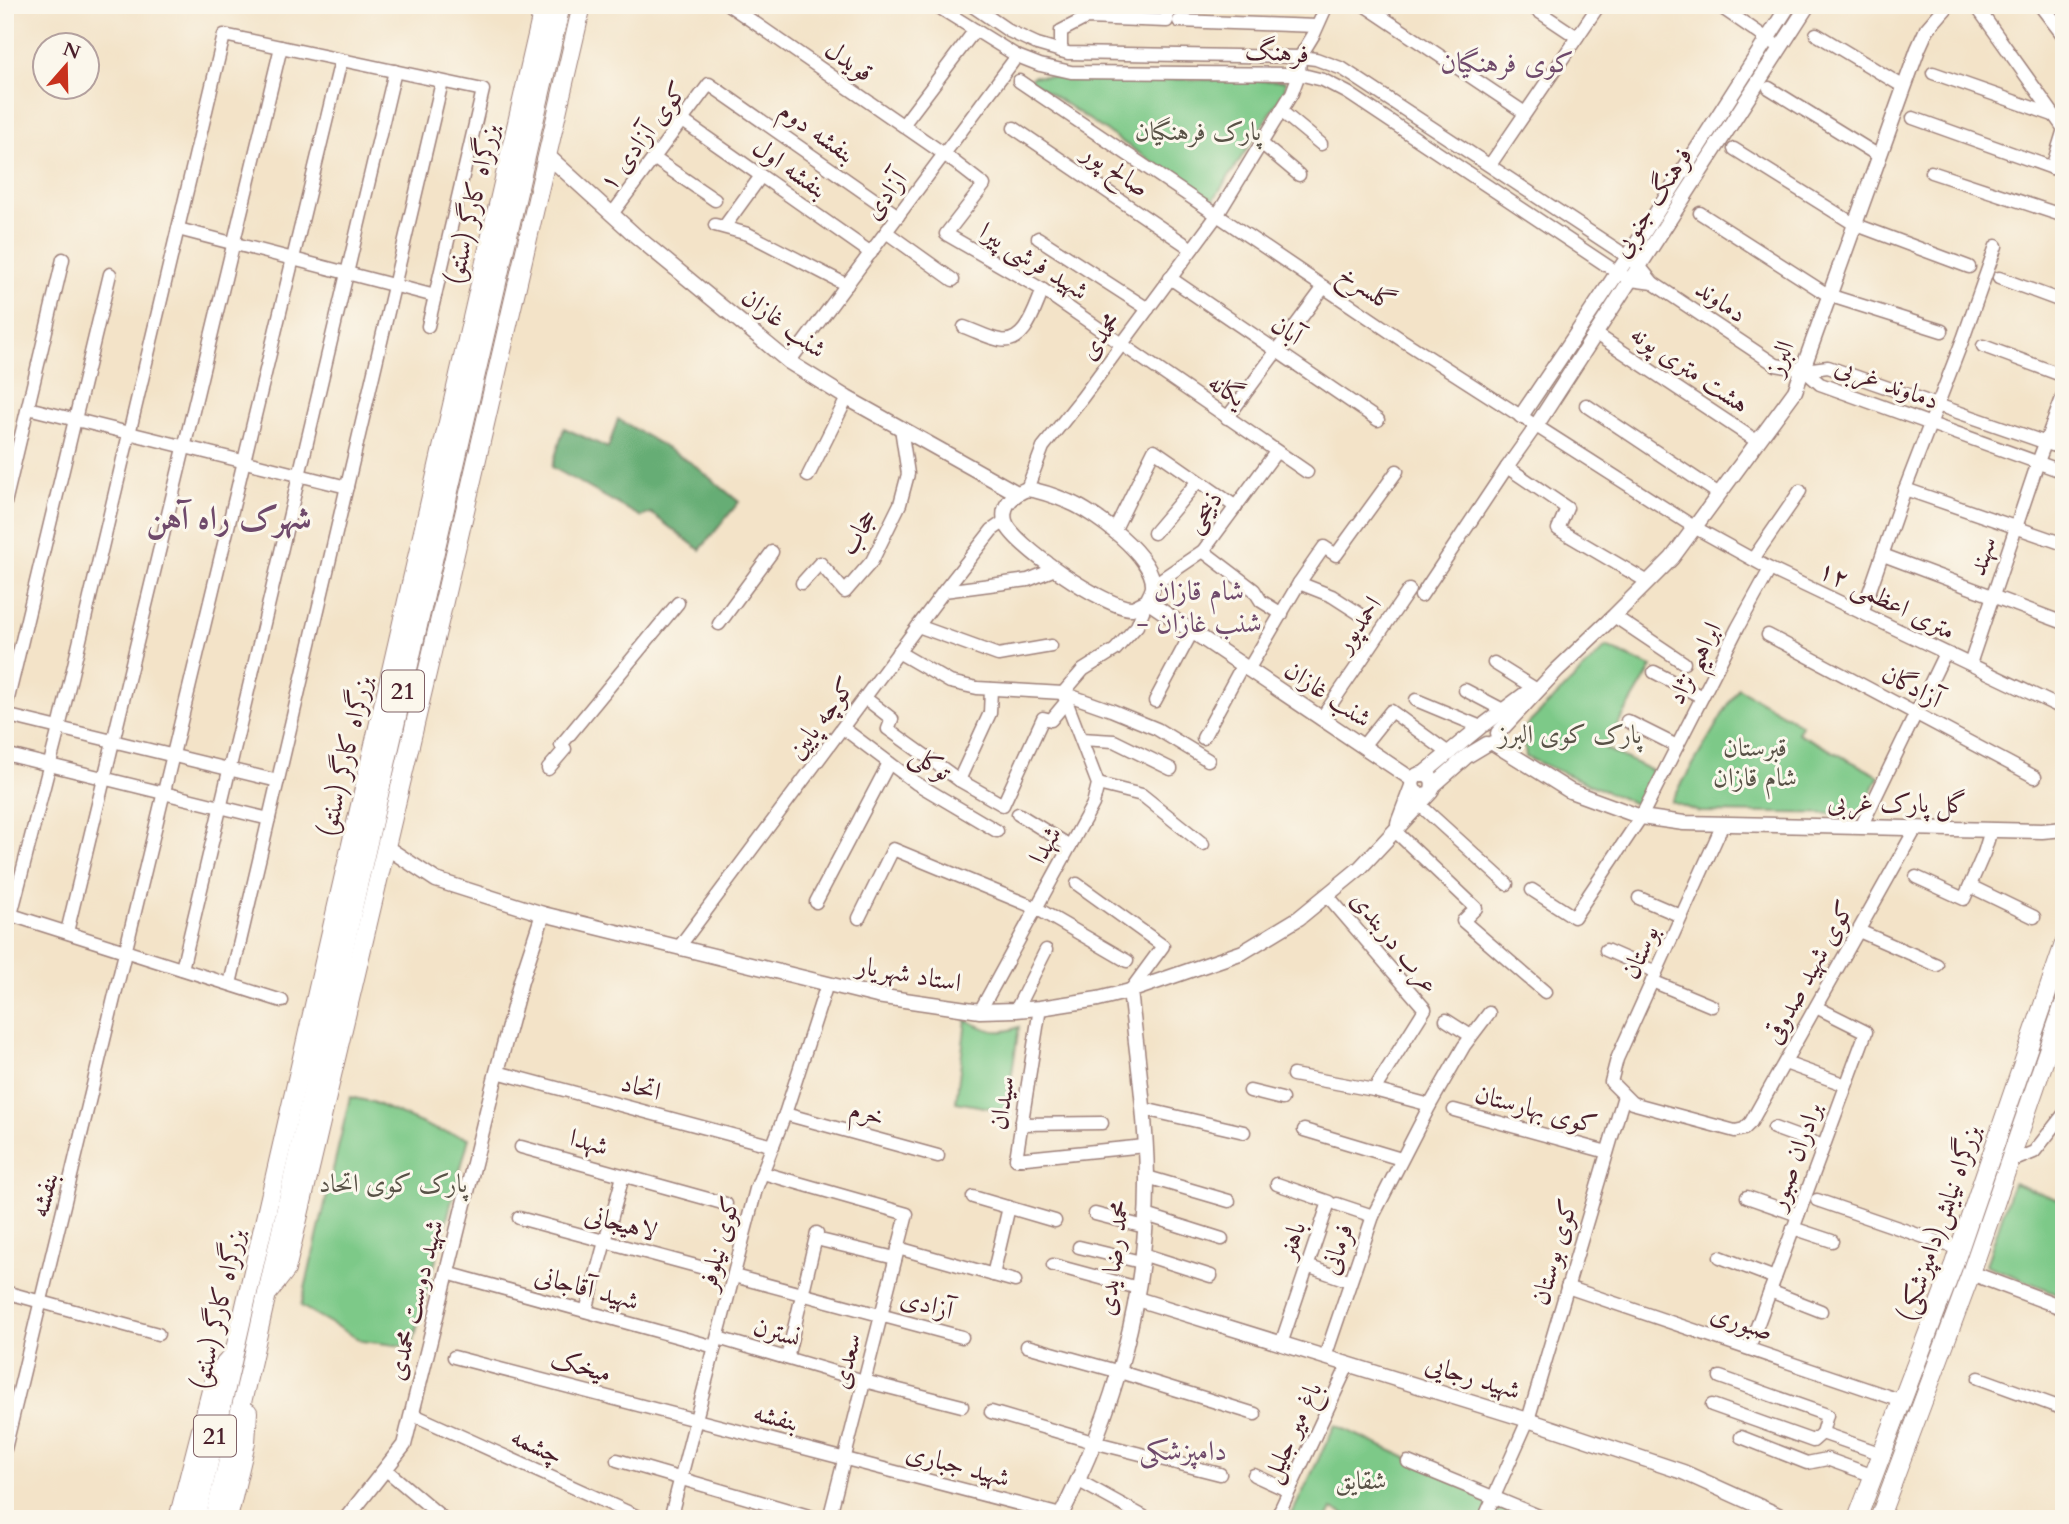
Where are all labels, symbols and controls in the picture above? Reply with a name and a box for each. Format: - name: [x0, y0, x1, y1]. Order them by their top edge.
- north arrow: [32, 32, 102, 102]
- street label: قویدل: [818, 32, 880, 90]
- street label: فرهنگ: [1244, 32, 1310, 72]
- text: N: [59, 36, 84, 66]
- district label: کوی فرهنگیان: [1440, 44, 1574, 82]
- street label: کوی آزادی ۱: [590, 74, 696, 198]
- street label: بنفشه دوم: [769, 93, 862, 175]
- park label: پارک فرهنگیان: [1135, 114, 1262, 150]
- street label: بزرگراه کارگر (سنتو): [437, 120, 508, 288]
- street label: بنفشه اول: [746, 130, 834, 206]
- street label: صالح پور: [1071, 133, 1156, 208]
- street label: فرهنگ جنوبی: [1603, 140, 1701, 264]
- street label: آزادی: [855, 161, 916, 227]
- street label: شهید فرشی پیرا: [972, 214, 1095, 309]
- street label: گلسرخ: [1328, 256, 1402, 325]
- street label: دماوند: [1688, 271, 1754, 331]
- street label: شنب غازان: [734, 280, 834, 366]
- street label: محمدی: [1071, 305, 1129, 367]
- street label: آبان: [1264, 307, 1312, 355]
- street label: هشت متری پونه: [1623, 316, 1756, 422]
- street label: البرز: [1756, 335, 1803, 383]
- street label: دماوند غربی: [1830, 348, 1944, 419]
- street label: یگانه: [1201, 365, 1254, 416]
- street label: ذبیحی: [1176, 483, 1230, 539]
- district label: شهرک راه آهن: [146, 496, 312, 541]
- street label: حجاب: [831, 502, 885, 562]
- street label: سهند: [1959, 532, 2005, 580]
- street label: ۱۲ متری اعظمی: [1813, 552, 1961, 648]
- district label: شام قازان - شنب غازان: [1136, 572, 1262, 642]
- street label: احمدپور: [1324, 589, 1391, 662]
- street label: ابراهیم نژاد: [1658, 616, 1737, 714]
- street label: شنب غازان: [1278, 652, 1378, 736]
- street label: آزادگان: [1876, 656, 1950, 717]
- road number: 21: [382, 670, 424, 712]
- street label: کوچه پایین: [779, 670, 864, 767]
- street label: بزرگراه کارگر (سنتو): [310, 672, 381, 840]
- park label: پارک کوی البرز: [1495, 717, 1643, 753]
- park label: قبرستان شام قازان: [1713, 730, 1797, 800]
- street label: توکلی: [903, 737, 959, 791]
- street label: گل پارک غربی: [1827, 784, 1967, 823]
- street label: شهدا: [1020, 820, 1070, 870]
- street label: عرب دربندی: [1343, 883, 1447, 1001]
- street label: کوی شهید صدوقی: [1755, 894, 1863, 1050]
- street label: بوستان: [1613, 919, 1667, 985]
- street label: استاد شهریار: [851, 947, 964, 1000]
- street label: اتحاد: [617, 1065, 665, 1109]
- street label: سیدان: [981, 1074, 1023, 1132]
- street label: کوی بهارستان: [1471, 1076, 1601, 1142]
- street label: خرم: [844, 1092, 888, 1139]
- street label: برادران صبور: [1758, 1097, 1831, 1217]
- street label: شهدا: [566, 1120, 612, 1164]
- street label: بزرگراه نیایش(دامپزشکی): [1889, 1120, 1989, 1326]
- park label: پارک کوی اتحاد: [319, 1166, 468, 1202]
- street label: بنفشه: [22, 1169, 66, 1221]
- street label: کوی نیلوفر: [689, 1192, 748, 1297]
- street label: کوی بوستان: [1522, 1195, 1586, 1309]
- street label: لاهیجانی: [581, 1197, 661, 1249]
- street label: محمد رضا یدی: [1089, 1198, 1137, 1318]
- street label: شهید دوست محمدی: [378, 1216, 452, 1384]
- street label: باهنر: [1269, 1217, 1314, 1266]
- street label: فرمانی: [1312, 1219, 1362, 1279]
- street label: بزرگراه کارگر (سنتو): [183, 1225, 254, 1393]
- street label: شهید آقاجانی: [531, 1257, 643, 1319]
- street label: آزادی: [897, 1280, 960, 1328]
- street label: صبوری: [1706, 1295, 1778, 1349]
- street label: نسترن: [749, 1309, 805, 1355]
- street label: سعدی: [822, 1329, 870, 1393]
- street label: میخک: [547, 1341, 615, 1391]
- street label: شهید رجایی: [1421, 1346, 1525, 1408]
- street label: باغ میر جلیل: [1253, 1376, 1334, 1490]
- street label: بنفشه: [750, 1394, 802, 1440]
- road number: 21: [194, 1416, 236, 1456]
- street label: چشمه: [505, 1419, 569, 1473]
- district label: دامپزشکی: [1139, 1432, 1227, 1470]
- street label: شهید جباری: [902, 1434, 1014, 1496]
- park label: شقایق: [1335, 1463, 1387, 1498]

